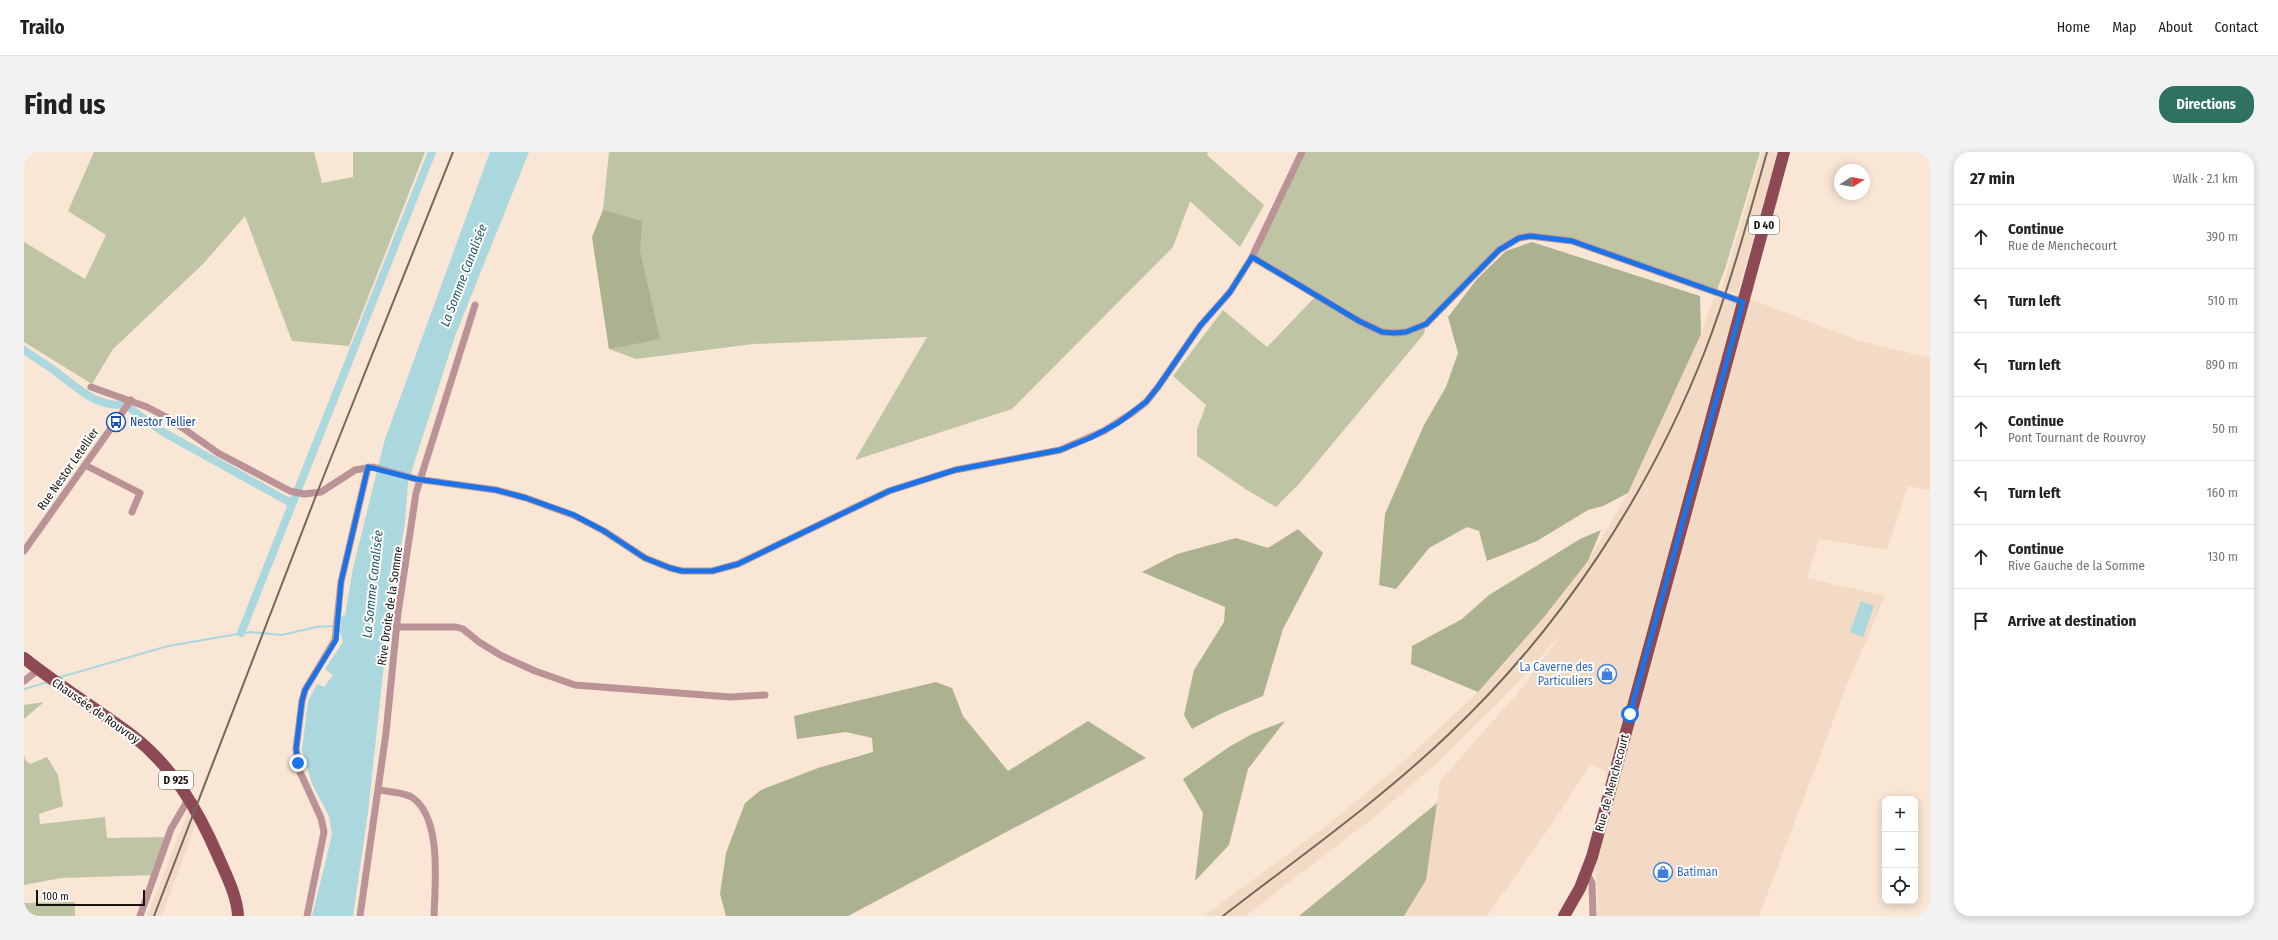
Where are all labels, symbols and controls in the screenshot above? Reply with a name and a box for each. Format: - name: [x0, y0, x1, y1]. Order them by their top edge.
- text: Trailo: [20, 16, 65, 39]
- text: Home: [2057, 19, 2090, 36]
- text: Map: [2112, 19, 2136, 36]
- text: About: [2158, 19, 2193, 36]
- text: Contact: [2215, 19, 2258, 36]
- button: Directions: [2159, 86, 2254, 123]
- text: Find us: [24, 88, 106, 121]
- north arrow: [1834, 164, 1870, 200]
- text: 27 min: [1970, 168, 2015, 189]
- text: Walk · 2.1 km: [2173, 171, 2238, 186]
- road number: D 40: [1749, 216, 1779, 234]
- text: Continue: [2008, 220, 2064, 238]
- water label: La Somme Canalisée: [437, 222, 490, 328]
- icon: ahead: [1970, 226, 1992, 248]
- text: 390 m: [2206, 229, 2238, 244]
- text: Rue de Menchecourt: [2008, 238, 2117, 253]
- icon: left: [1970, 290, 1992, 312]
- text: Turn left: [2008, 292, 2061, 310]
- text: 510 m: [2208, 293, 2238, 308]
- icon: left: [1970, 354, 1992, 376]
- text: Turn left: [2008, 356, 2061, 374]
- text: 890 m: [2206, 357, 2238, 372]
- bus stop icon: Nestor Tellier: [105, 411, 127, 433]
- text: Continue: [2008, 412, 2064, 430]
- place label: Nestor Tellier: [130, 415, 197, 429]
- icon: ahead: [1970, 418, 1992, 440]
- text: 50 m: [2212, 421, 2238, 436]
- street label: Rue Nestor Letellier: [34, 425, 102, 513]
- text: Pont Tournant de Rouvroy: [2008, 430, 2146, 445]
- icon: left: [1970, 482, 1992, 504]
- text: Turn left: [2008, 484, 2061, 502]
- text: 160 m: [2207, 485, 2238, 500]
- water label: La Somme Canalisée: [359, 529, 386, 639]
- text: Continue: [2008, 540, 2064, 558]
- street label: Rive Droite de la Somme: [375, 546, 405, 666]
- icon: ahead: [1970, 546, 1992, 568]
- text: 130 m: [2207, 549, 2238, 564]
- text: Rive Gauche de la Somme: [2008, 558, 2145, 573]
- icon: arrive: [1970, 610, 1992, 632]
- text: Arrive at destination: [2008, 612, 2136, 630]
- place label: La Caverne des Particuliers: [1519, 660, 1593, 688]
- shop icon: La Caverne des Particuliers: [1596, 663, 1618, 685]
- street label: Chaussée de Rouvroy: [49, 675, 143, 747]
- route start: [1621, 705, 1639, 723]
- street label: Rue de Menchecourt: [1592, 733, 1632, 833]
- route end: [289, 754, 307, 772]
- road number: D 925: [159, 771, 193, 789]
- map controls: [1882, 796, 1918, 904]
- button: +: [1882, 796, 1918, 832]
- button: −: [1882, 832, 1918, 868]
- shop icon: Batiman: [1652, 861, 1674, 883]
- place label: Batiman: [1677, 865, 1718, 879]
- button: locate: [1882, 868, 1918, 904]
- scale bar: [36, 888, 145, 907]
- text: 100 m: [42, 890, 69, 903]

